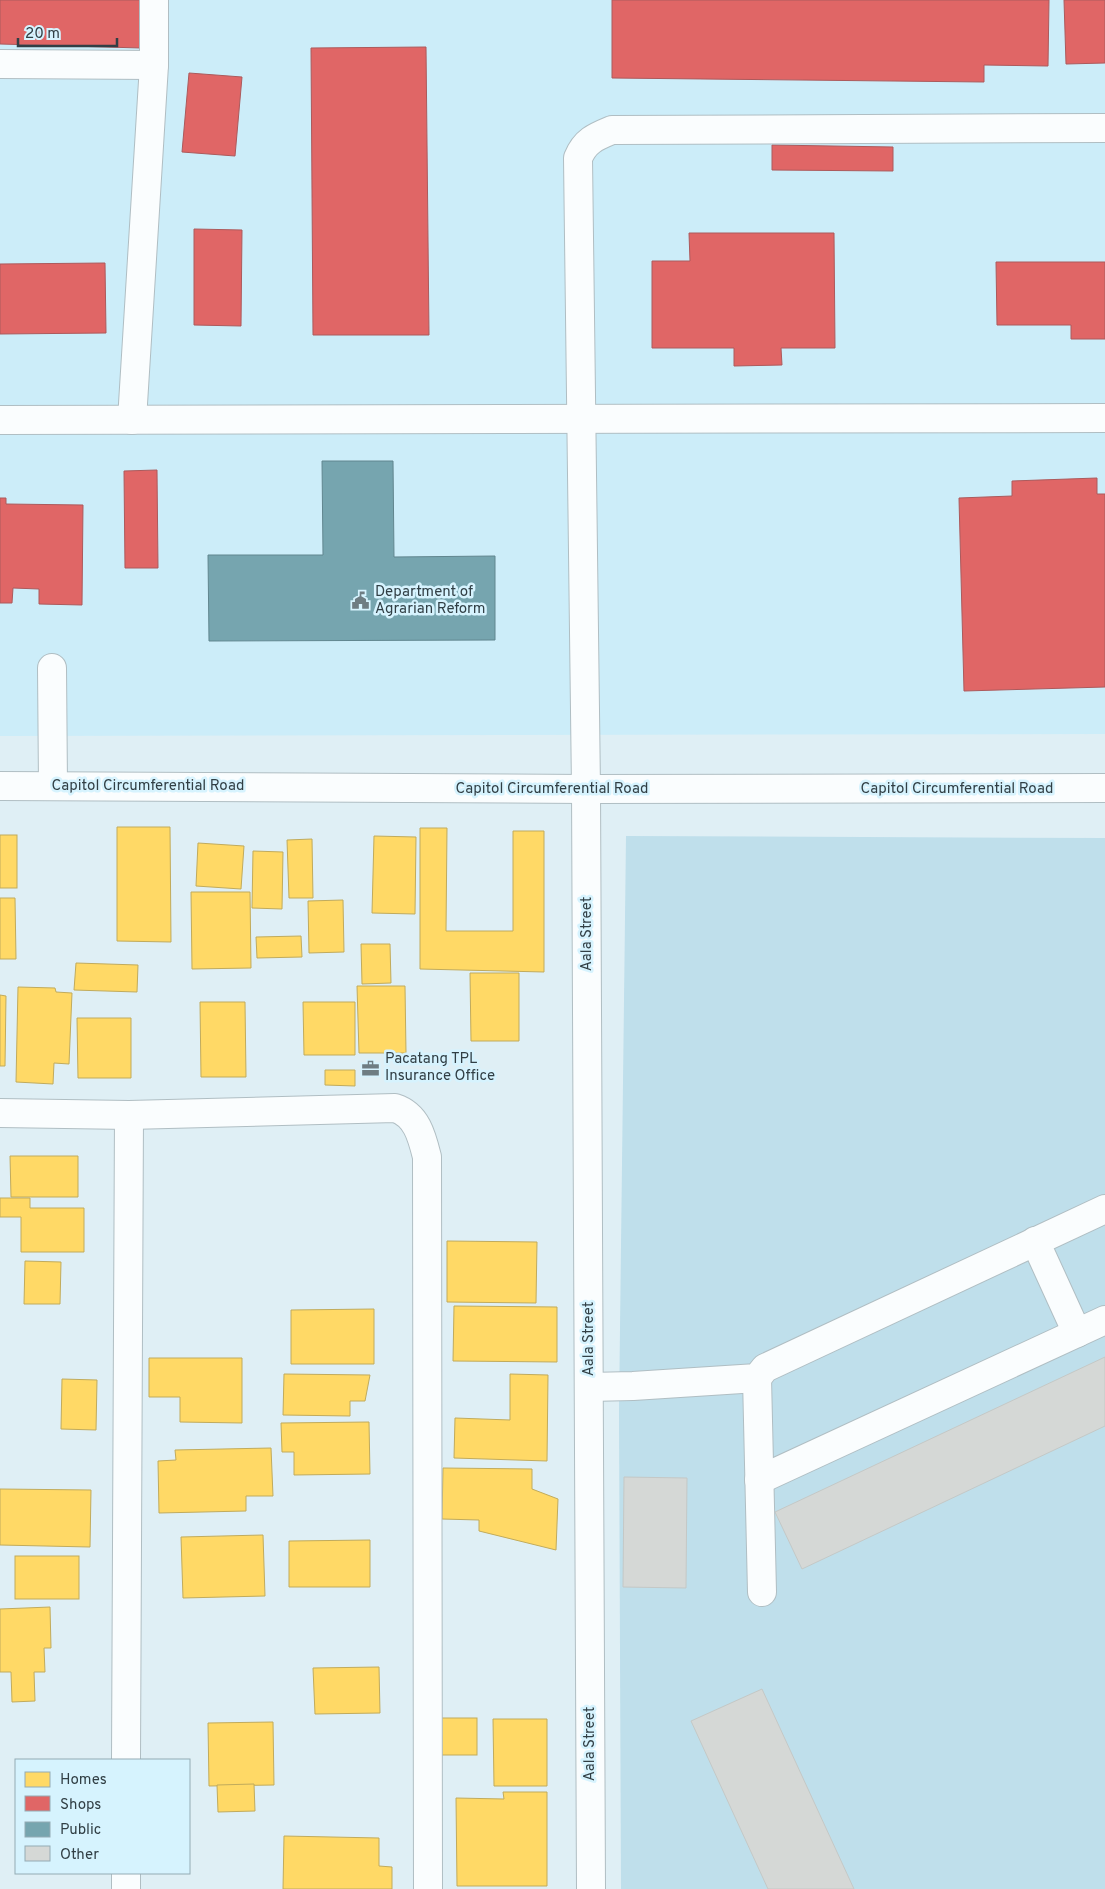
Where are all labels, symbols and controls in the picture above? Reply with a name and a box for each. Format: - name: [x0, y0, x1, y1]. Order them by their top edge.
- scale bar: [18, 15, 116, 47]
- text: 20 m: [25, 25, 60, 44]
- place label: Department of Agrarian Reform: [375, 583, 486, 619]
- public building icon: Department of Agrarian Reform: [351, 591, 371, 611]
- street label: Capitol Circumferential Road: [52, 777, 245, 796]
- street label: Capitol Circumferential Road: [456, 780, 649, 799]
- street label: Capitol Circumferential Road: [861, 780, 1054, 799]
- street label: Aala Street: [578, 897, 597, 971]
- place label: Pacatang TPL Insurance Office: [385, 1050, 495, 1086]
- office icon: Pacatang TPL Insurance Office: [361, 1058, 381, 1078]
- street label: Aala Street: [580, 1302, 599, 1376]
- street label: Aala Street: [581, 1707, 600, 1781]
- legend: [15, 1759, 190, 1874]
- text: Homes: [60, 1771, 107, 1790]
- text: Shops: [60, 1796, 101, 1815]
- text: Public: [60, 1821, 101, 1840]
- text: Other: [60, 1846, 99, 1865]

